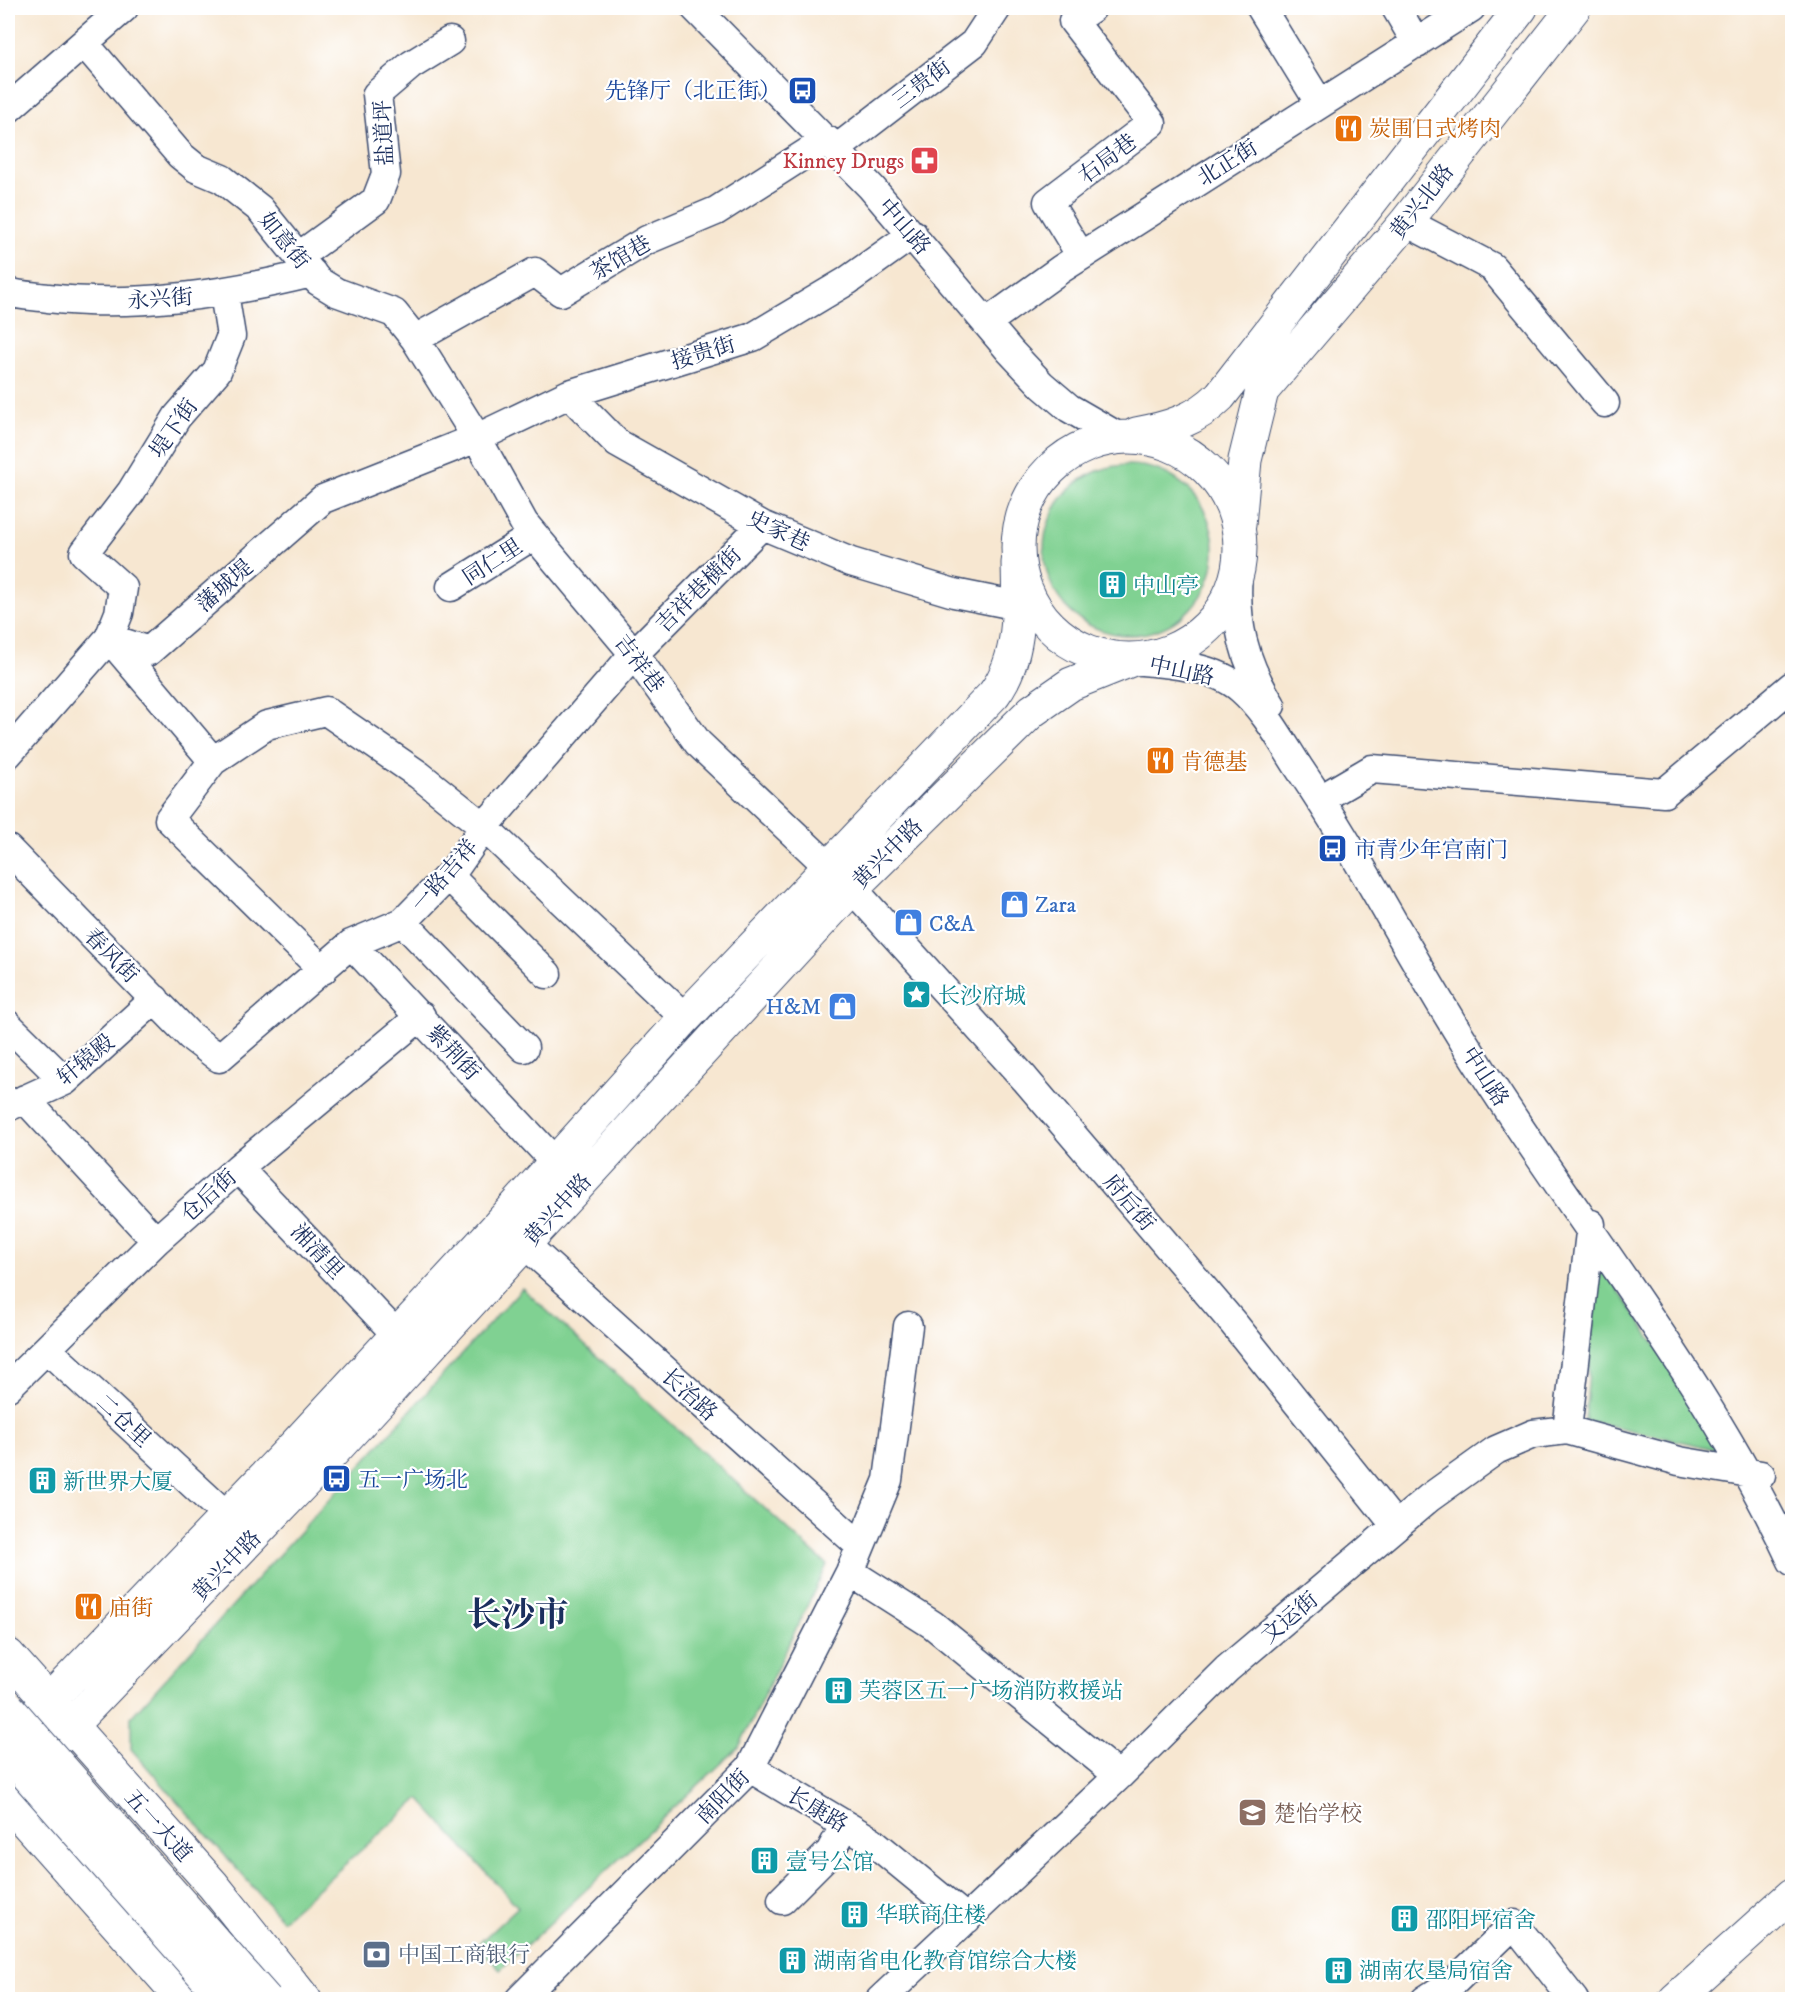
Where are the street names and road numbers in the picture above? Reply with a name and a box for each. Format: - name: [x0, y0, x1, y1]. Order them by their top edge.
- street label: 三贵街: [887, 54, 956, 115]
- street label: 盐道坪: [369, 99, 400, 167]
- street label: 右局巷: [1073, 129, 1142, 190]
- street label: 北正街: [1193, 134, 1263, 192]
- street label: 黄兴北路: [1384, 159, 1460, 245]
- street label: 中山路: [872, 193, 936, 261]
- street label: 如意街: [253, 207, 315, 275]
- street label: 茶馆巷: [585, 230, 656, 286]
- street label: 永兴街: [126, 284, 194, 315]
- street label: 接贵街: [668, 331, 739, 376]
- street label: 堤下街: [144, 394, 204, 464]
- street label: 史家巷: [743, 505, 814, 558]
- street label: 同仁里: [458, 533, 528, 592]
- street label: 吉祥巷横街: [651, 542, 748, 639]
- street label: 藩城堤: [191, 554, 259, 618]
- street label: 吉祥巷: [608, 629, 669, 698]
- street label: 中山路: [1147, 651, 1217, 692]
- street label: 黄兴中路: [847, 813, 929, 895]
- street label: 一路吉祥: [406, 834, 484, 918]
- street label: 春风街: [78, 923, 144, 989]
- street label: 紫荆街: [421, 1020, 485, 1086]
- street label: 轩辕殿: [52, 1029, 120, 1091]
- street label: 中山路: [1455, 1042, 1514, 1112]
- street label: 仓后街: [175, 1164, 243, 1228]
- street label: 黄兴中路: [519, 1168, 598, 1252]
- street label: 府后街: [1097, 1169, 1160, 1237]
- street label: 湘清里: [285, 1219, 349, 1285]
- street label: 长治路: [655, 1363, 723, 1427]
- street label: 二仓里: [90, 1389, 156, 1453]
- street label: 黄兴中路: [187, 1525, 267, 1607]
- street label: 文运街: [1256, 1587, 1324, 1650]
- street label: 南阳街: [690, 1764, 756, 1830]
- street label: 长康路: [782, 1782, 852, 1839]
- street label: 五一大道: [118, 1784, 197, 1868]

